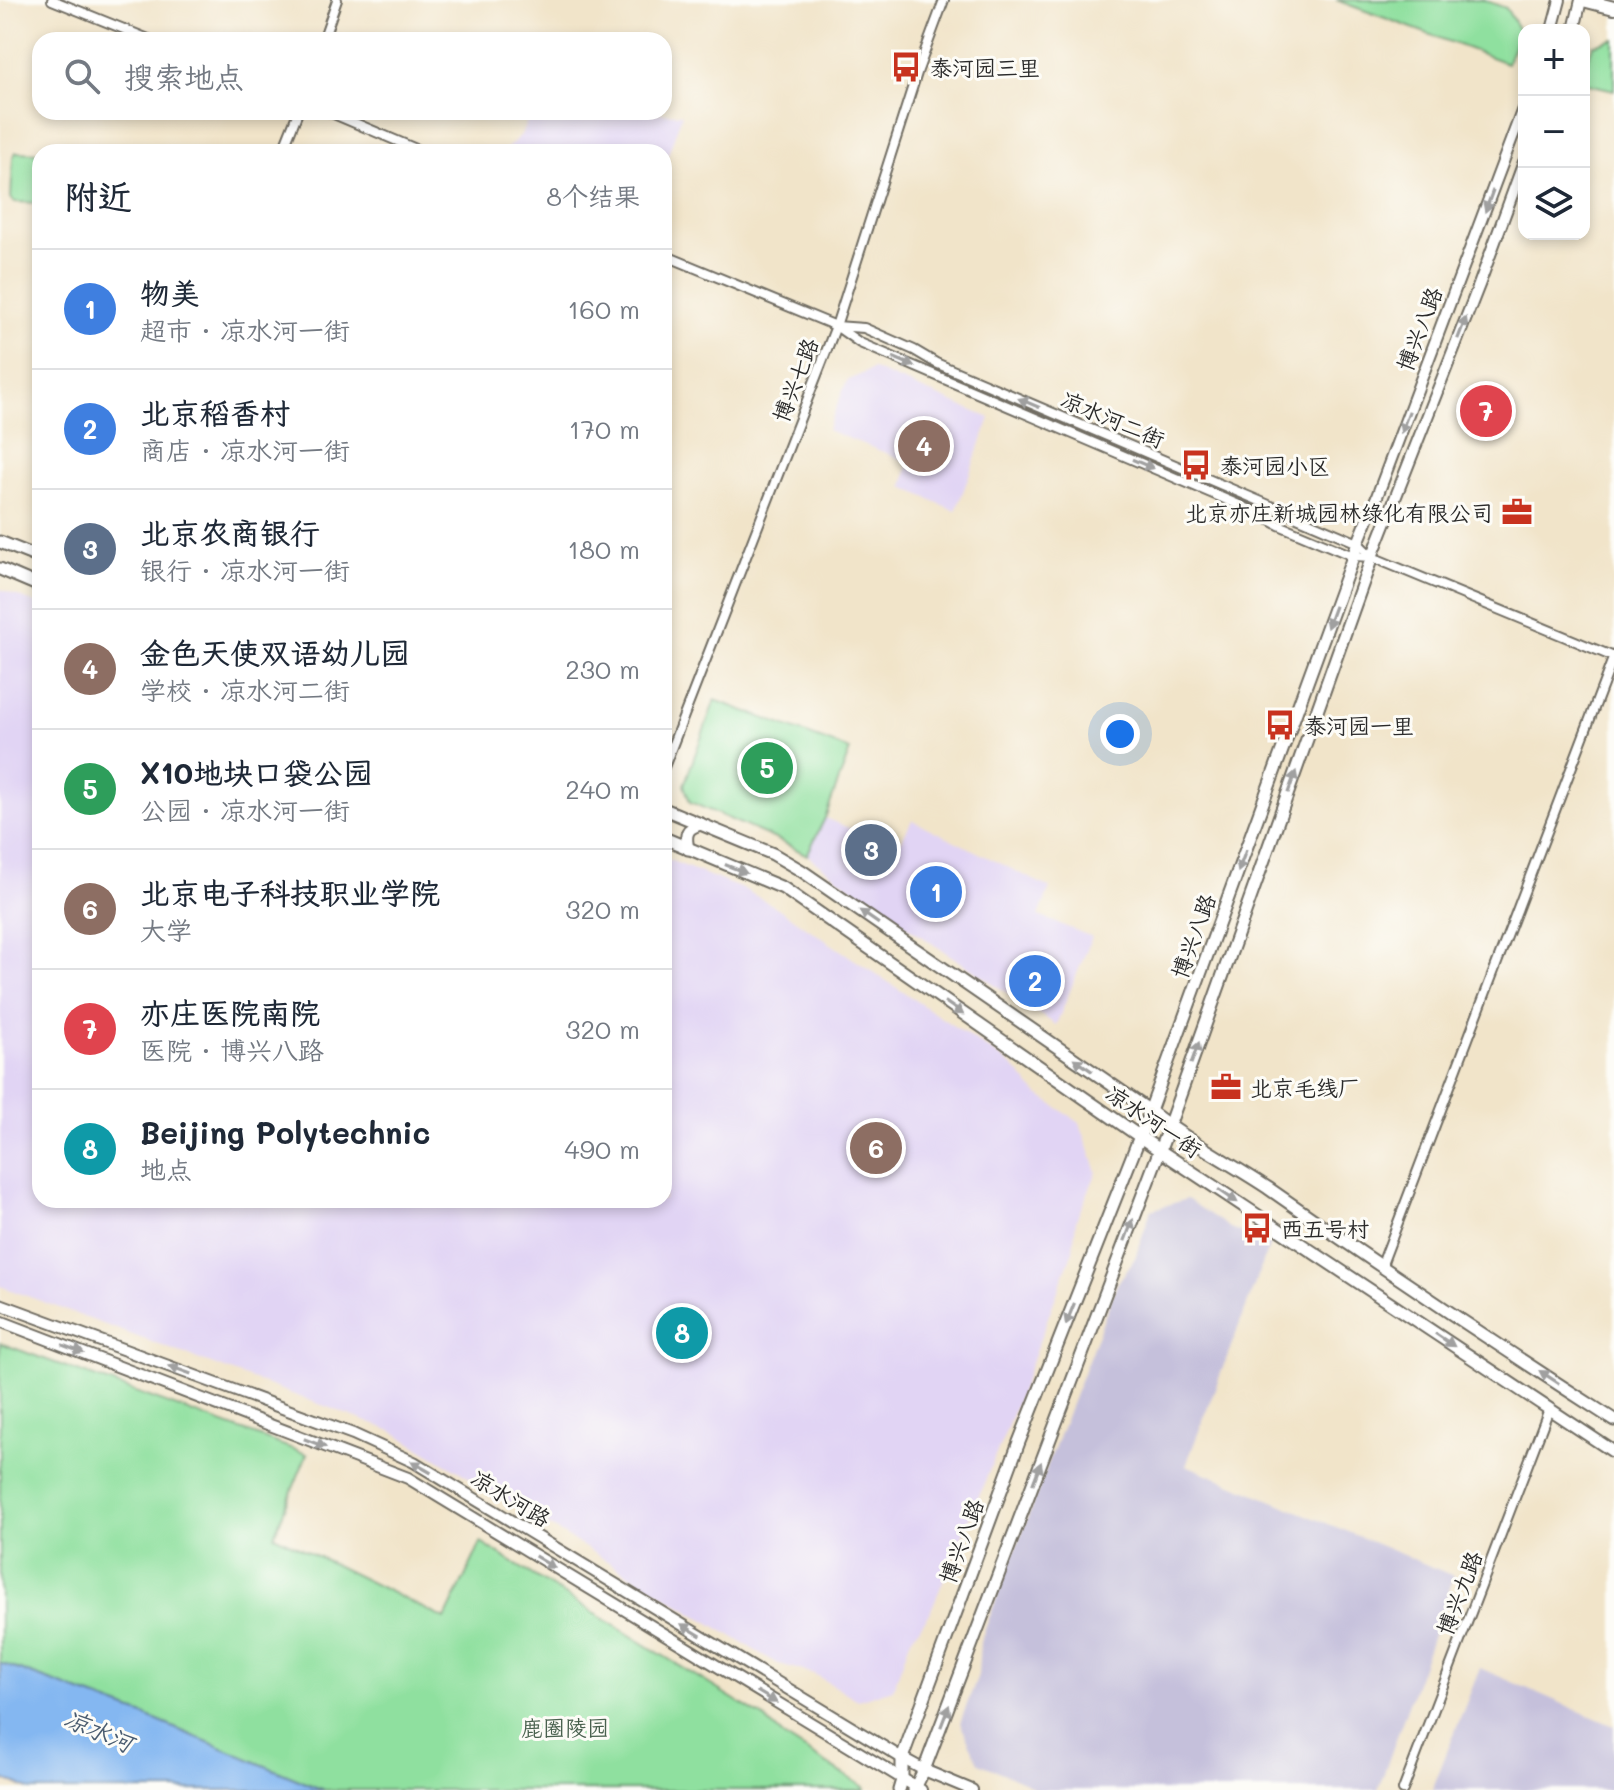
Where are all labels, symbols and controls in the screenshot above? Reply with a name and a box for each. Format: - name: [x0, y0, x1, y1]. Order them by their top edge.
- map controls: [1518, 24, 1590, 240]
- button: +: [1518, 24, 1590, 96]
- search box: [32, 32, 672, 120]
- bus stop icon: 泰河园三里: [889, 50, 923, 84]
- place label: 泰河园三里: [930, 53, 1040, 82]
- icon: search: [60, 54, 104, 98]
- text: 搜索地点: [124, 56, 244, 96]
- button: −: [1518, 96, 1590, 168]
- button: layers: [1518, 168, 1590, 240]
- text: 附近: [64, 173, 132, 218]
- text: 8个结果: [546, 179, 640, 213]
- one-way arrow: [1482, 189, 1494, 213]
- text: 物美: [140, 272, 200, 312]
- street label: 博兴八路: [1390, 283, 1448, 375]
- text: 1: [84, 292, 96, 326]
- text: 160 m: [568, 292, 640, 326]
- text: 超市 · 凉水河一街: [140, 313, 350, 347]
- one-way arrow: [1456, 315, 1469, 339]
- street label: 博兴七路: [766, 334, 824, 426]
- one-way arrow: [893, 355, 916, 368]
- pin: 7: [1460, 381, 1512, 441]
- street label: 凉水河二街: [1057, 384, 1169, 454]
- text: 北京稻香村: [140, 392, 290, 432]
- one-way arrow: [1017, 396, 1041, 409]
- one-way arrow: [1398, 410, 1411, 434]
- text: 2: [83, 412, 97, 446]
- text: 170 m: [569, 412, 640, 446]
- pin: 4: [898, 416, 950, 476]
- text: 商店 · 凉水河一街: [140, 433, 350, 467]
- bus stop icon: 泰河园小区: [1179, 448, 1213, 482]
- place label: 泰河园小区: [1220, 451, 1330, 480]
- one-way arrow: [1132, 458, 1155, 471]
- office icon: 北京亦庄新城园林绿化有限公司: [1500, 495, 1534, 529]
- place label: 北京亦庄新城园林绿化有限公司: [1185, 498, 1493, 527]
- text: 北京农商银行: [140, 512, 320, 552]
- text: 3: [82, 532, 98, 566]
- text: 180 m: [568, 532, 640, 566]
- text: 银行 · 凉水河一街: [140, 553, 350, 587]
- one-way arrow: [1324, 605, 1337, 629]
- text: 金色天使双语幼儿园: [140, 632, 410, 672]
- text: 4: [82, 652, 98, 686]
- text: 230 m: [565, 652, 640, 686]
- text: 学校 · 凉水河二街: [140, 673, 350, 707]
- bus stop icon: 泰河园一里: [1263, 708, 1297, 742]
- place label: 泰河园一里: [1304, 711, 1414, 740]
- your location: [1100, 714, 1140, 754]
- pin: 5: [741, 738, 793, 798]
- text: X10地块口袋公园: [140, 752, 373, 792]
- one-way arrow: [1286, 769, 1298, 793]
- text: 5: [82, 772, 98, 806]
- text: 240 m: [565, 772, 640, 806]
- text: 公园 · 凉水河一街: [140, 793, 350, 827]
- pin: 3: [845, 820, 897, 880]
- one-way arrow: [1235, 849, 1248, 873]
- one-way arrow: [724, 862, 748, 875]
- pin: 1: [910, 862, 962, 922]
- text: 北京电子科技职业学院: [140, 872, 440, 912]
- street label: 博兴八路: [1164, 890, 1222, 982]
- text: 6: [82, 892, 98, 926]
- text: 320 m: [565, 892, 640, 926]
- one-way arrow: [858, 910, 879, 925]
- text: 大学: [140, 913, 192, 947]
- pin: 2: [1009, 951, 1061, 1011]
- text: 亦庄医院南院: [140, 992, 320, 1032]
- one-way arrow: [944, 999, 965, 1015]
- text: 7: [83, 1012, 97, 1046]
- text: 320 m: [565, 1012, 640, 1046]
- text: 医院 · 博兴八路: [140, 1033, 324, 1067]
- one-way arrow: [1189, 1041, 1202, 1065]
- one-way arrow: [1072, 1058, 1094, 1073]
- office icon: 北京毛线厂: [1209, 1070, 1243, 1104]
- place label: 北京毛线厂: [1250, 1073, 1360, 1102]
- street label: 凉水河一街: [1100, 1078, 1208, 1164]
- text: Beijing Polytechnic: [140, 1112, 430, 1152]
- pin: 6: [850, 1118, 902, 1178]
- text: 8: [82, 1132, 98, 1166]
- text: 490 m: [564, 1132, 640, 1166]
- text: 地点: [140, 1152, 192, 1186]
- one-way arrow: [1217, 1188, 1239, 1203]
- bus stop icon: 西五号村: [1240, 1211, 1274, 1245]
- place label: 西五号村: [1281, 1214, 1369, 1243]
- one-way arrow: [1123, 1217, 1136, 1241]
- one-way arrow: [1063, 1302, 1076, 1326]
- pin: 8: [656, 1303, 708, 1363]
- one-way arrow: [1434, 1332, 1455, 1347]
- one-way arrow: [61, 1343, 85, 1356]
- one-way arrow: [168, 1363, 192, 1376]
- one-way arrow: [1538, 1370, 1559, 1385]
- one-way arrow: [303, 1437, 327, 1450]
- one-way arrow: [410, 1460, 432, 1474]
- one-way arrow: [1031, 1460, 1044, 1484]
- street label: 凉水河路: [466, 1463, 556, 1533]
- street label: 博兴八路: [932, 1495, 990, 1587]
- street label: 博兴九路: [1430, 1547, 1488, 1639]
- one-way arrow: [534, 1555, 556, 1569]
- one-way arrow: [680, 1624, 702, 1638]
- one-way arrow: [756, 1690, 778, 1704]
- water label: 凉水河: [60, 1702, 142, 1760]
- one-way arrow: [939, 1703, 952, 1727]
- park label: 鹿圈陵园: [521, 1713, 609, 1742]

